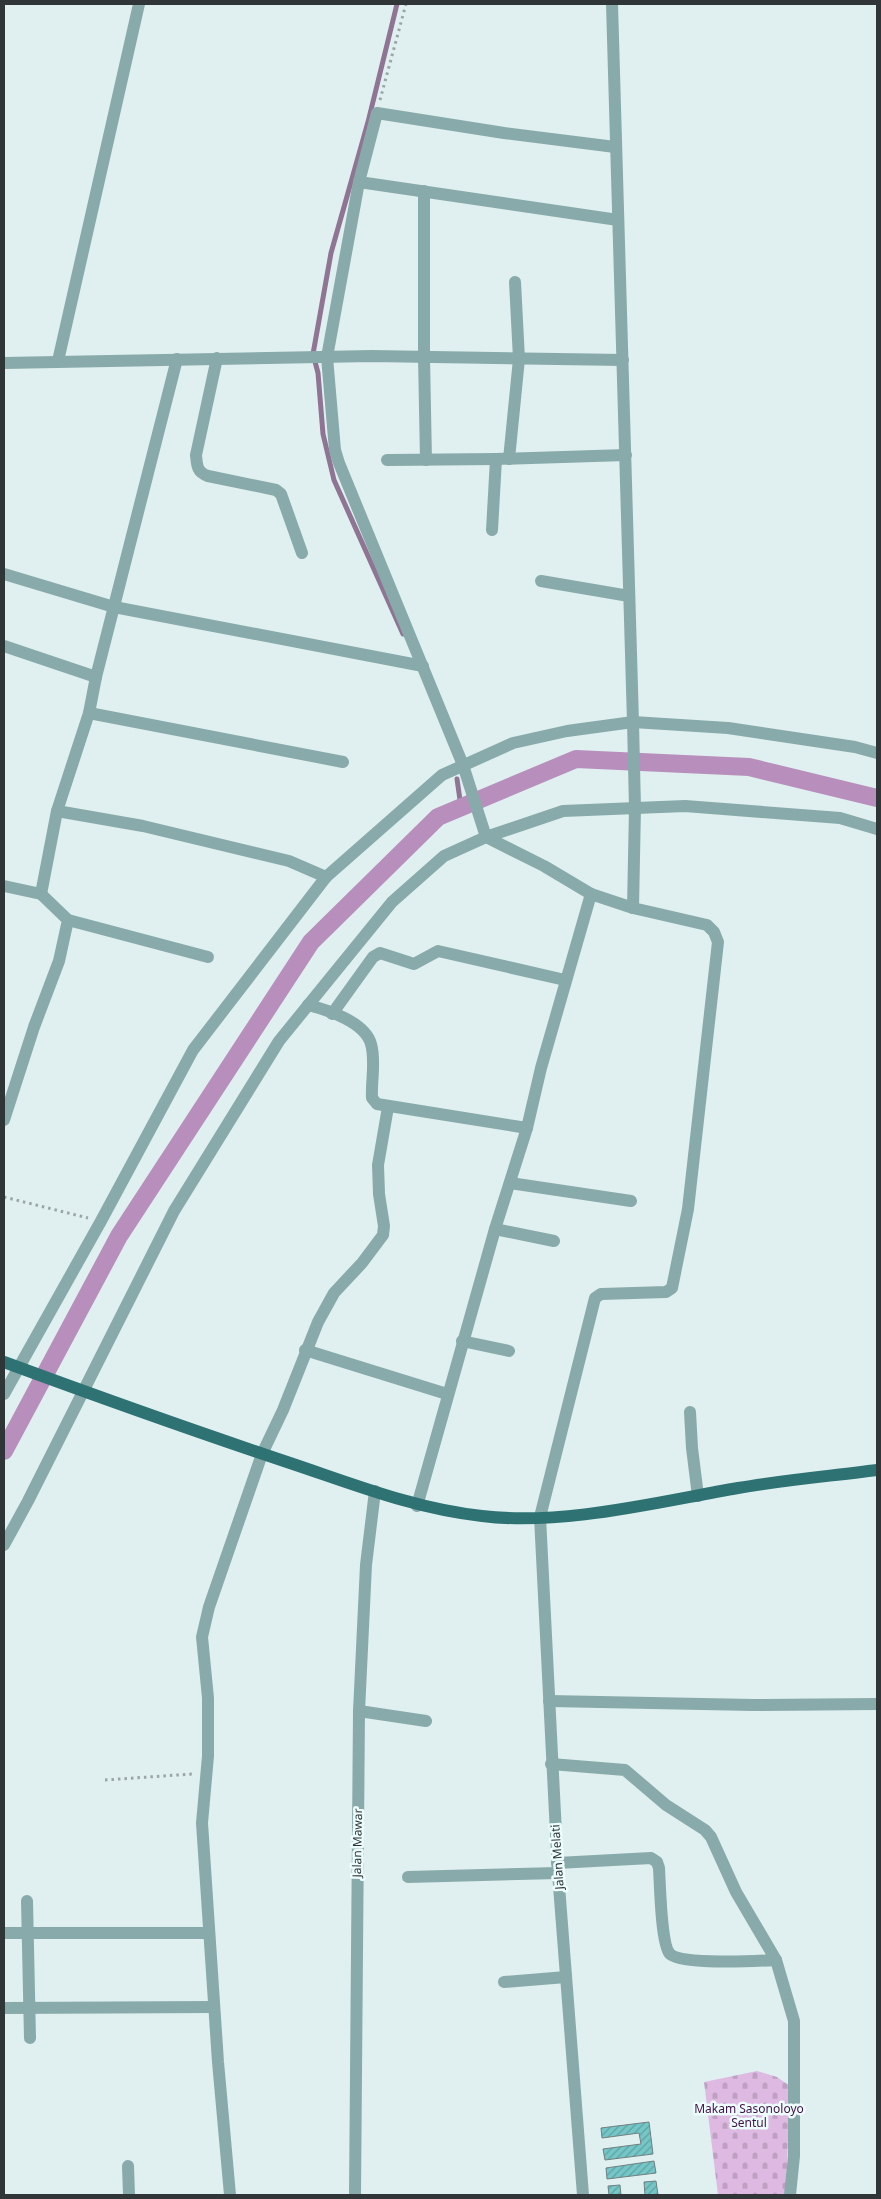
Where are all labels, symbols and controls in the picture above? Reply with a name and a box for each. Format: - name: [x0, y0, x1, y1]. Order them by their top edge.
- street label: Jalan Mawar: [348, 1808, 366, 1879]
- street label: Jalan Melati: [546, 1824, 568, 1891]
- park label: Makam Sasonoloyo Sentul: [694, 2100, 804, 2131]

